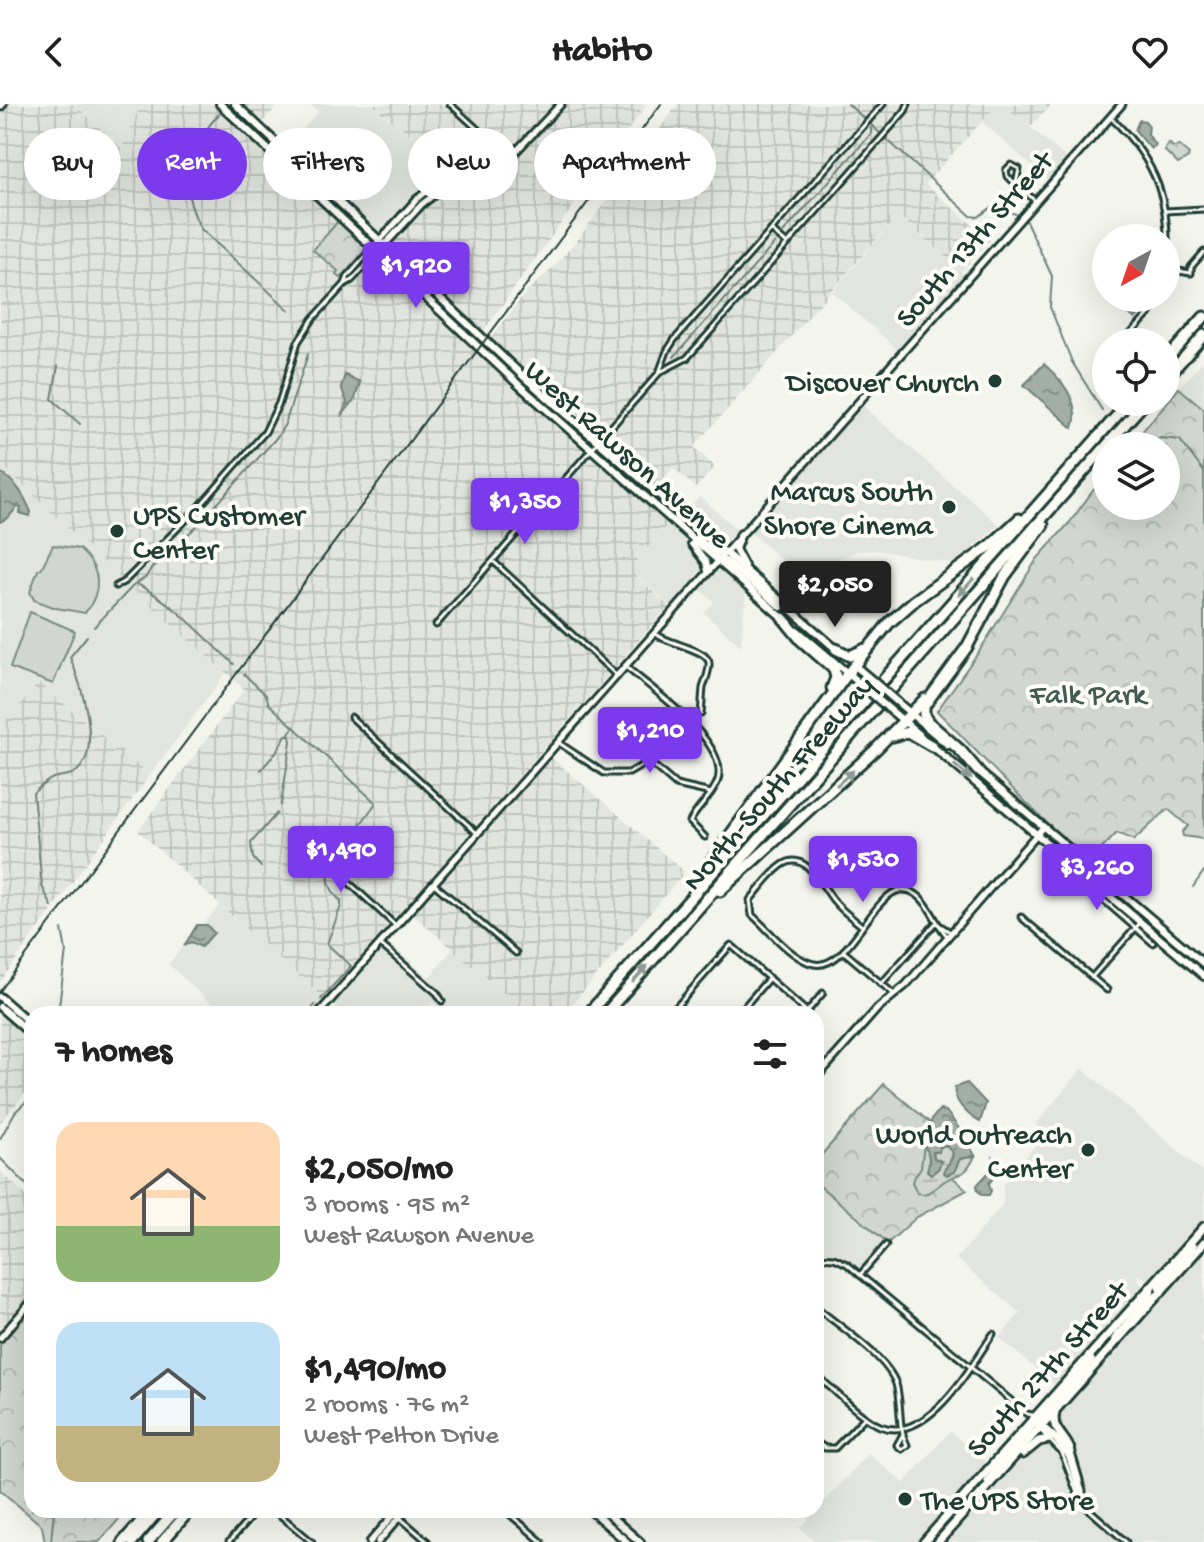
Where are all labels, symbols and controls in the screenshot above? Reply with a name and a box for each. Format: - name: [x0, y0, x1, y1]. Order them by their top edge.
- icon: back: [32, 30, 76, 74]
- icon: heart: [1128, 30, 1172, 74]
- text: Habito: [552, 31, 652, 74]
- chip: Buy: [24, 128, 121, 200]
- chip: Rent: [137, 128, 247, 200]
- chip: Filters: [263, 128, 392, 200]
- chip: New: [408, 128, 518, 200]
- chip: Apartment: [534, 128, 716, 200]
- street label: South 13th Street: [890, 144, 1064, 336]
- north arrow: [1092, 224, 1180, 312]
- map controls: [1092, 224, 1180, 520]
- pin: $1,920: [351, 242, 481, 310]
- text: $1,920: [381, 252, 451, 283]
- button: locate: [1092, 328, 1180, 416]
- street label: West Rawson Avenue: [516, 355, 737, 558]
- place label: Discover Church: [784, 368, 979, 403]
- marker: Discover Church: [986, 372, 1004, 390]
- button: layers: [1092, 432, 1180, 520]
- place label: Marcus South Shore Cinema: [764, 477, 934, 546]
- pin: $1,350: [460, 478, 590, 546]
- text: $1,350: [489, 488, 561, 519]
- marker: Marcus South Shore Cinema: [940, 498, 958, 516]
- place label: UPS Customer Center: [133, 501, 307, 570]
- marker: UPS Customer Center: [108, 522, 126, 540]
- pin: $2,050: [770, 561, 900, 629]
- text: $2,050: [797, 571, 873, 602]
- one-way arrow: [958, 577, 976, 596]
- street label: North-South Freeway: [677, 670, 884, 900]
- park label: Falk Park: [1029, 680, 1149, 715]
- pin: $1,210: [585, 707, 715, 775]
- text: $1,210: [616, 717, 684, 748]
- one-way arrow: [953, 763, 973, 780]
- one-way arrow: [835, 769, 854, 787]
- pin: $1,490: [276, 826, 406, 894]
- text: $1,490: [306, 836, 376, 867]
- pin: $1,530: [798, 836, 928, 904]
- pin: $3,260: [1032, 844, 1162, 912]
- text: $1,530: [827, 846, 899, 877]
- text: $3,260: [1060, 854, 1134, 885]
- one-way arrow: [631, 965, 648, 985]
- icon: filters: [748, 1032, 792, 1076]
- text: 7 homes: [56, 1034, 172, 1074]
- place label: World Outreach Center: [876, 1120, 1074, 1189]
- marker: World Outreach Center: [1079, 1141, 1097, 1159]
- text: $2,050/mo: [304, 1151, 453, 1191]
- icon: home: [120, 1154, 216, 1250]
- text: 3 rooms · 95 m²: [304, 1191, 470, 1222]
- text: West Rawson Avenue: [304, 1222, 534, 1253]
- street label: South 27th Street: [961, 1274, 1139, 1466]
- text: $1,490/mo: [304, 1351, 446, 1391]
- icon: home: [120, 1354, 216, 1450]
- text: 2 rooms · 76 m²: [304, 1391, 469, 1422]
- text: West Pelton Drive: [304, 1422, 499, 1453]
- place label: The UPS Store: [919, 1486, 1094, 1521]
- marker: The UPS Store: [896, 1490, 914, 1508]

